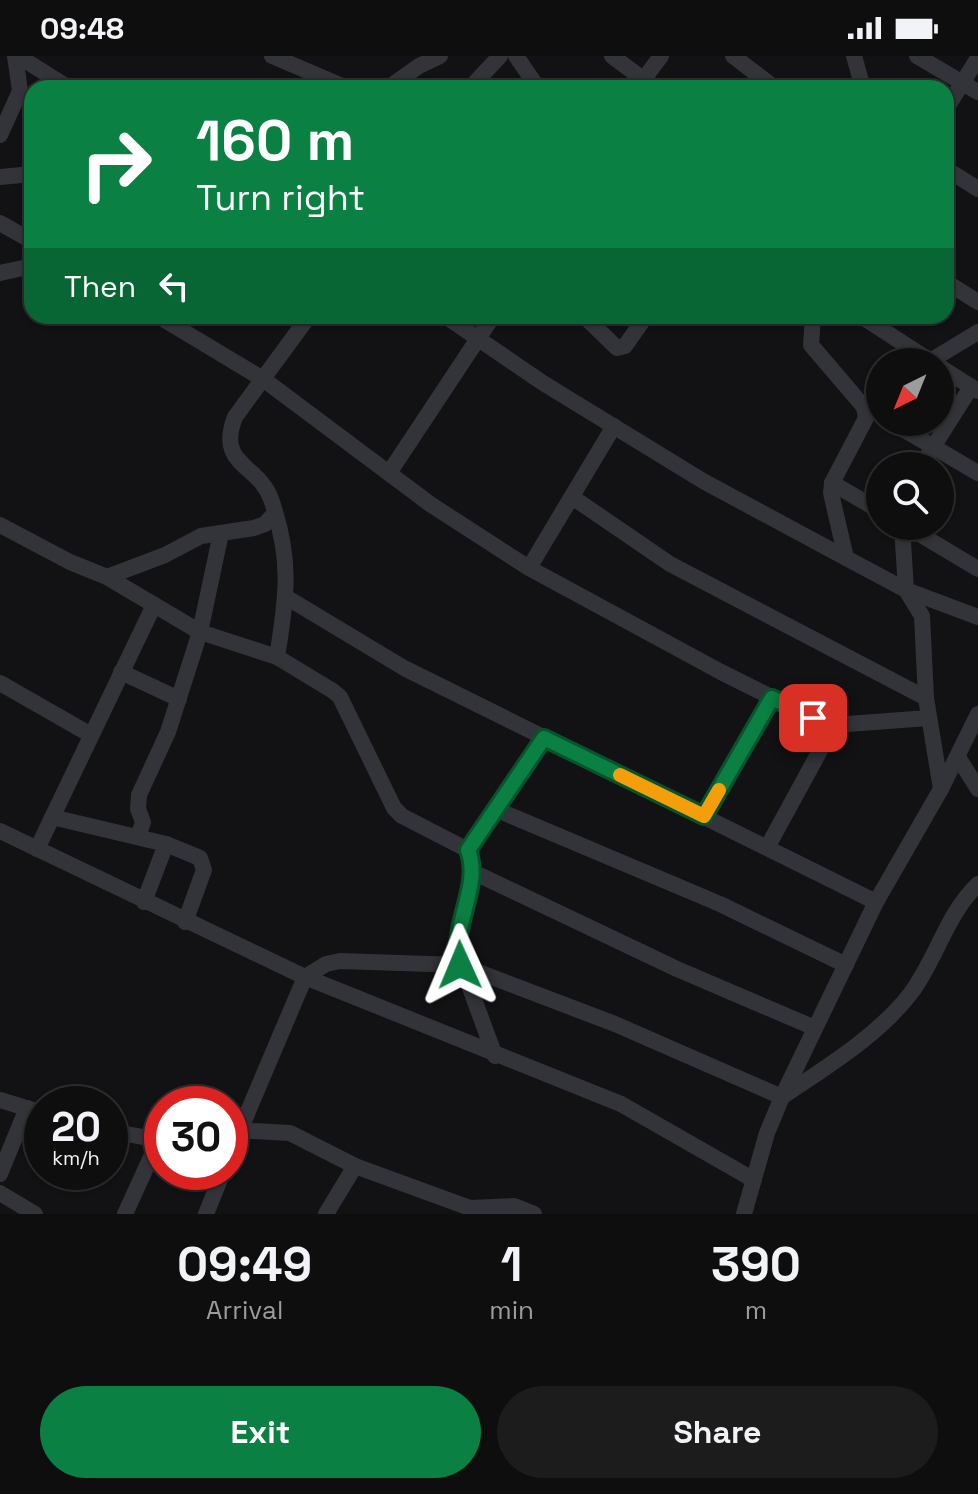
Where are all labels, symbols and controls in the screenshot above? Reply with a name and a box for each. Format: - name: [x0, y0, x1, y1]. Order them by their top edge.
- text: 09:48: [40, 9, 124, 48]
- text: 160 m: [196, 105, 354, 176]
- icon: right: [64, 112, 168, 216]
- text: Turn right: [196, 175, 365, 221]
- icon: left: [152, 264, 196, 308]
- text: Then: [64, 267, 136, 306]
- north arrow: [866, 348, 954, 436]
- map controls: [866, 348, 954, 540]
- button: search: [866, 452, 954, 540]
- pin: [779, 684, 847, 752]
- icon: arrive: [791, 696, 835, 740]
- position arrow: [418, 923, 502, 1007]
- speed limit sign: 30: [144, 1086, 248, 1190]
- text: 20: [51, 1102, 101, 1153]
- text: km/h: [52, 1145, 100, 1171]
- text: 09:49: [177, 1234, 312, 1295]
- text: 1: [501, 1234, 522, 1295]
- text: 390: [711, 1234, 801, 1295]
- text: Arrival: [206, 1293, 283, 1327]
- text: min: [489, 1293, 534, 1327]
- text: m: [745, 1293, 767, 1327]
- button: Exit: [40, 1386, 481, 1478]
- button: Share: [497, 1386, 938, 1478]

